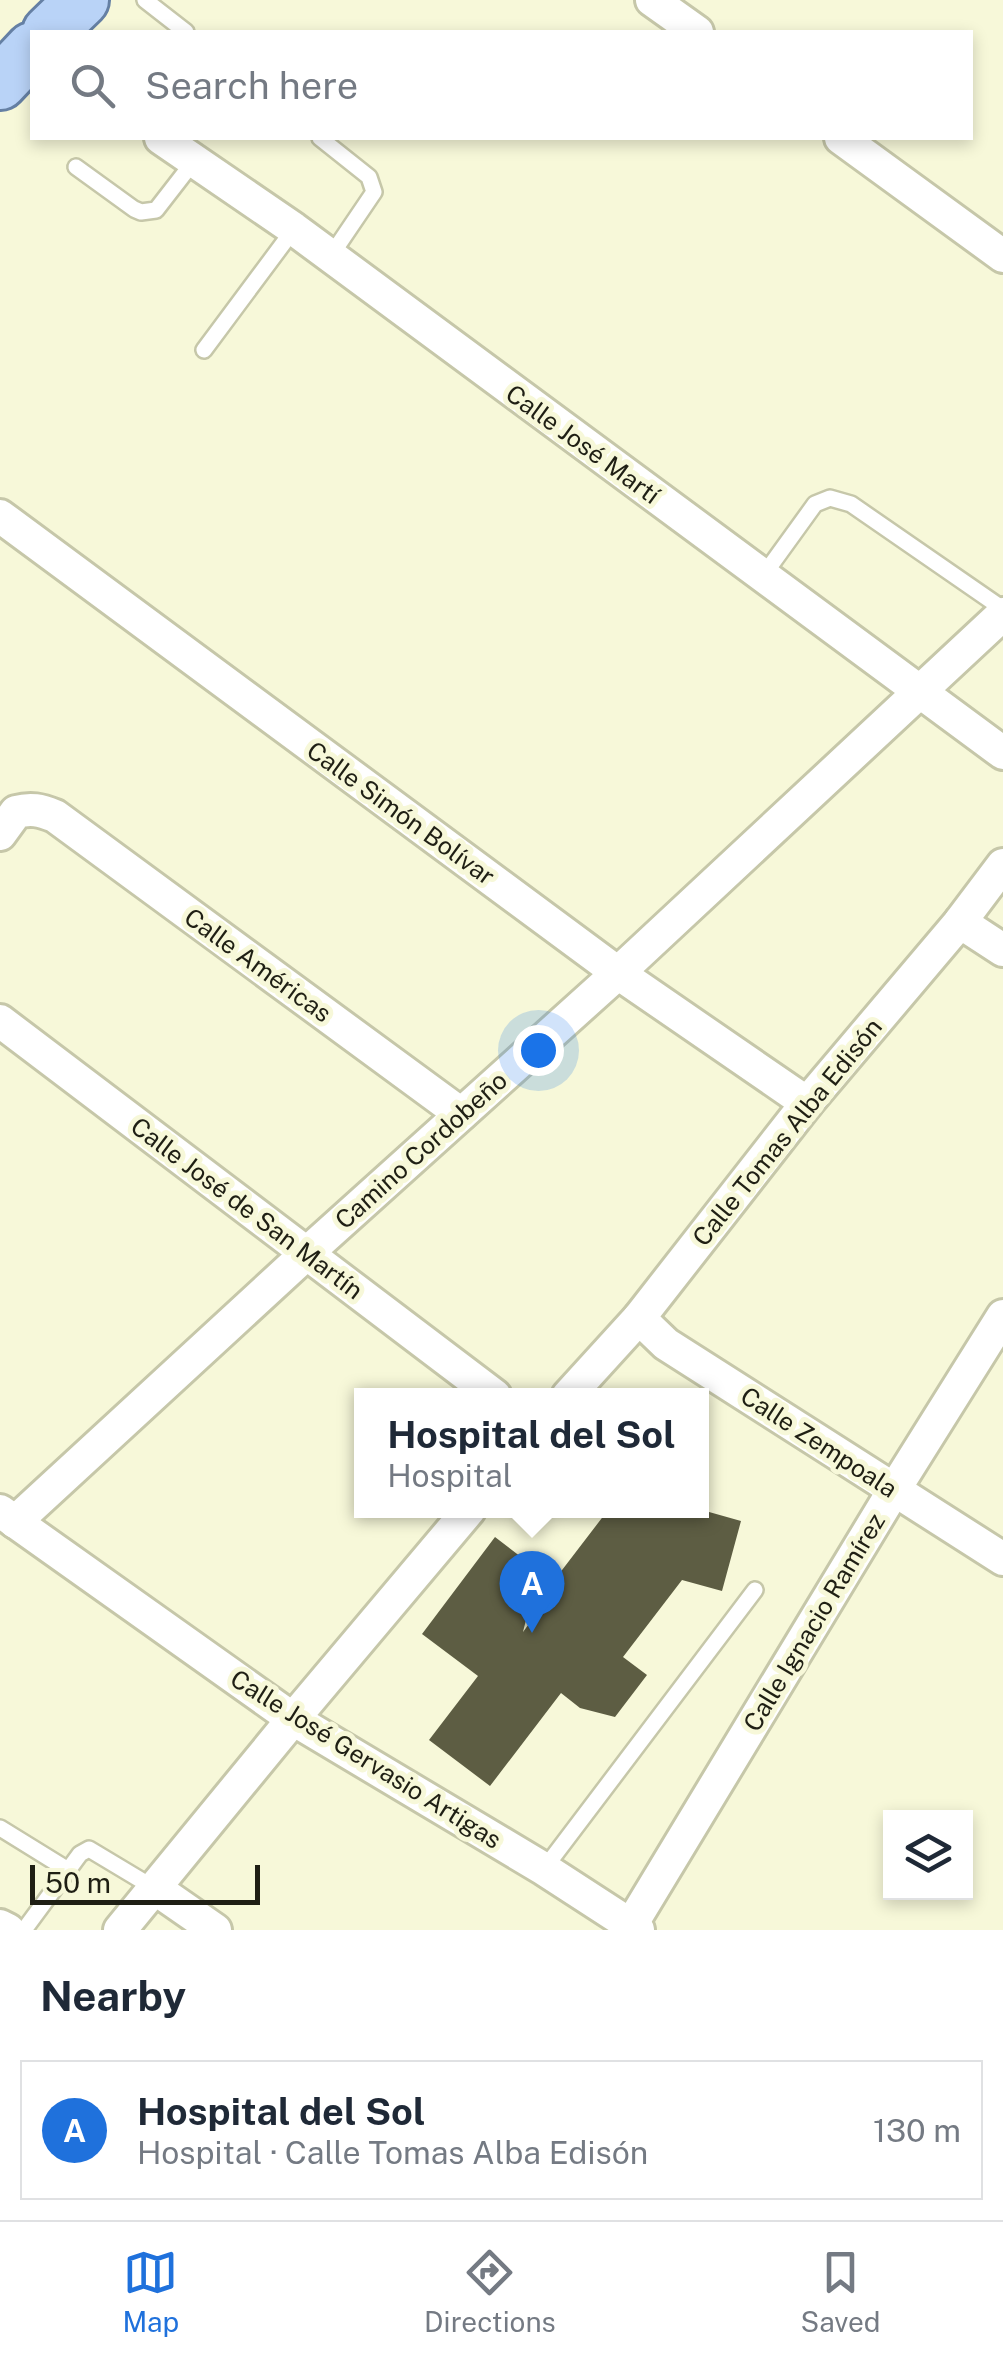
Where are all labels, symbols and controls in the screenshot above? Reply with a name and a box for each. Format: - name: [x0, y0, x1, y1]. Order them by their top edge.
- search box: [30, 30, 973, 140]
- icon: search: [65, 58, 120, 113]
- text: Search here: [145, 63, 358, 108]
- street label: Calle José Martí: [500, 378, 666, 510]
- street label: Calle Simón Bolívar: [301, 735, 501, 891]
- street label: Calle Américas: [179, 902, 337, 1028]
- street label: Calle Tomas Alba Edisón: [686, 1012, 888, 1252]
- your location: [513, 1025, 564, 1076]
- street label: Camino Cordobeño: [329, 1065, 513, 1235]
- street label: Calle José de San Martín: [125, 1111, 369, 1305]
- street label: Calle Zempoala: [735, 1380, 903, 1504]
- popup: [354, 1388, 709, 1518]
- text: Hospital del Sol: [387, 1412, 676, 1457]
- text: Hospital: [387, 1457, 512, 1494]
- street label: Calle Ignacio Ramírez: [737, 1507, 891, 1737]
- pin: A: [500, 1550, 564, 1633]
- street label: Calle José Gervasio Artigas: [225, 1663, 507, 1855]
- map controls: [883, 1810, 973, 1900]
- button: layers: [883, 1810, 973, 1900]
- scale bar: [30, 1860, 260, 1904]
- text: 50 m: [45, 1866, 111, 1899]
- text: Nearby: [40, 1971, 186, 2020]
- text: Hospital del Sol: [137, 2089, 425, 2134]
- text: A: [63, 2112, 86, 2149]
- text: 130 m: [873, 2112, 961, 2149]
- text: Hospital · Calle Tomas Alba Edisón: [137, 2134, 648, 2171]
- tab: Map: [122, 2245, 179, 2338]
- tab: Directions: [424, 2245, 556, 2338]
- tab: Saved: [800, 2245, 881, 2338]

